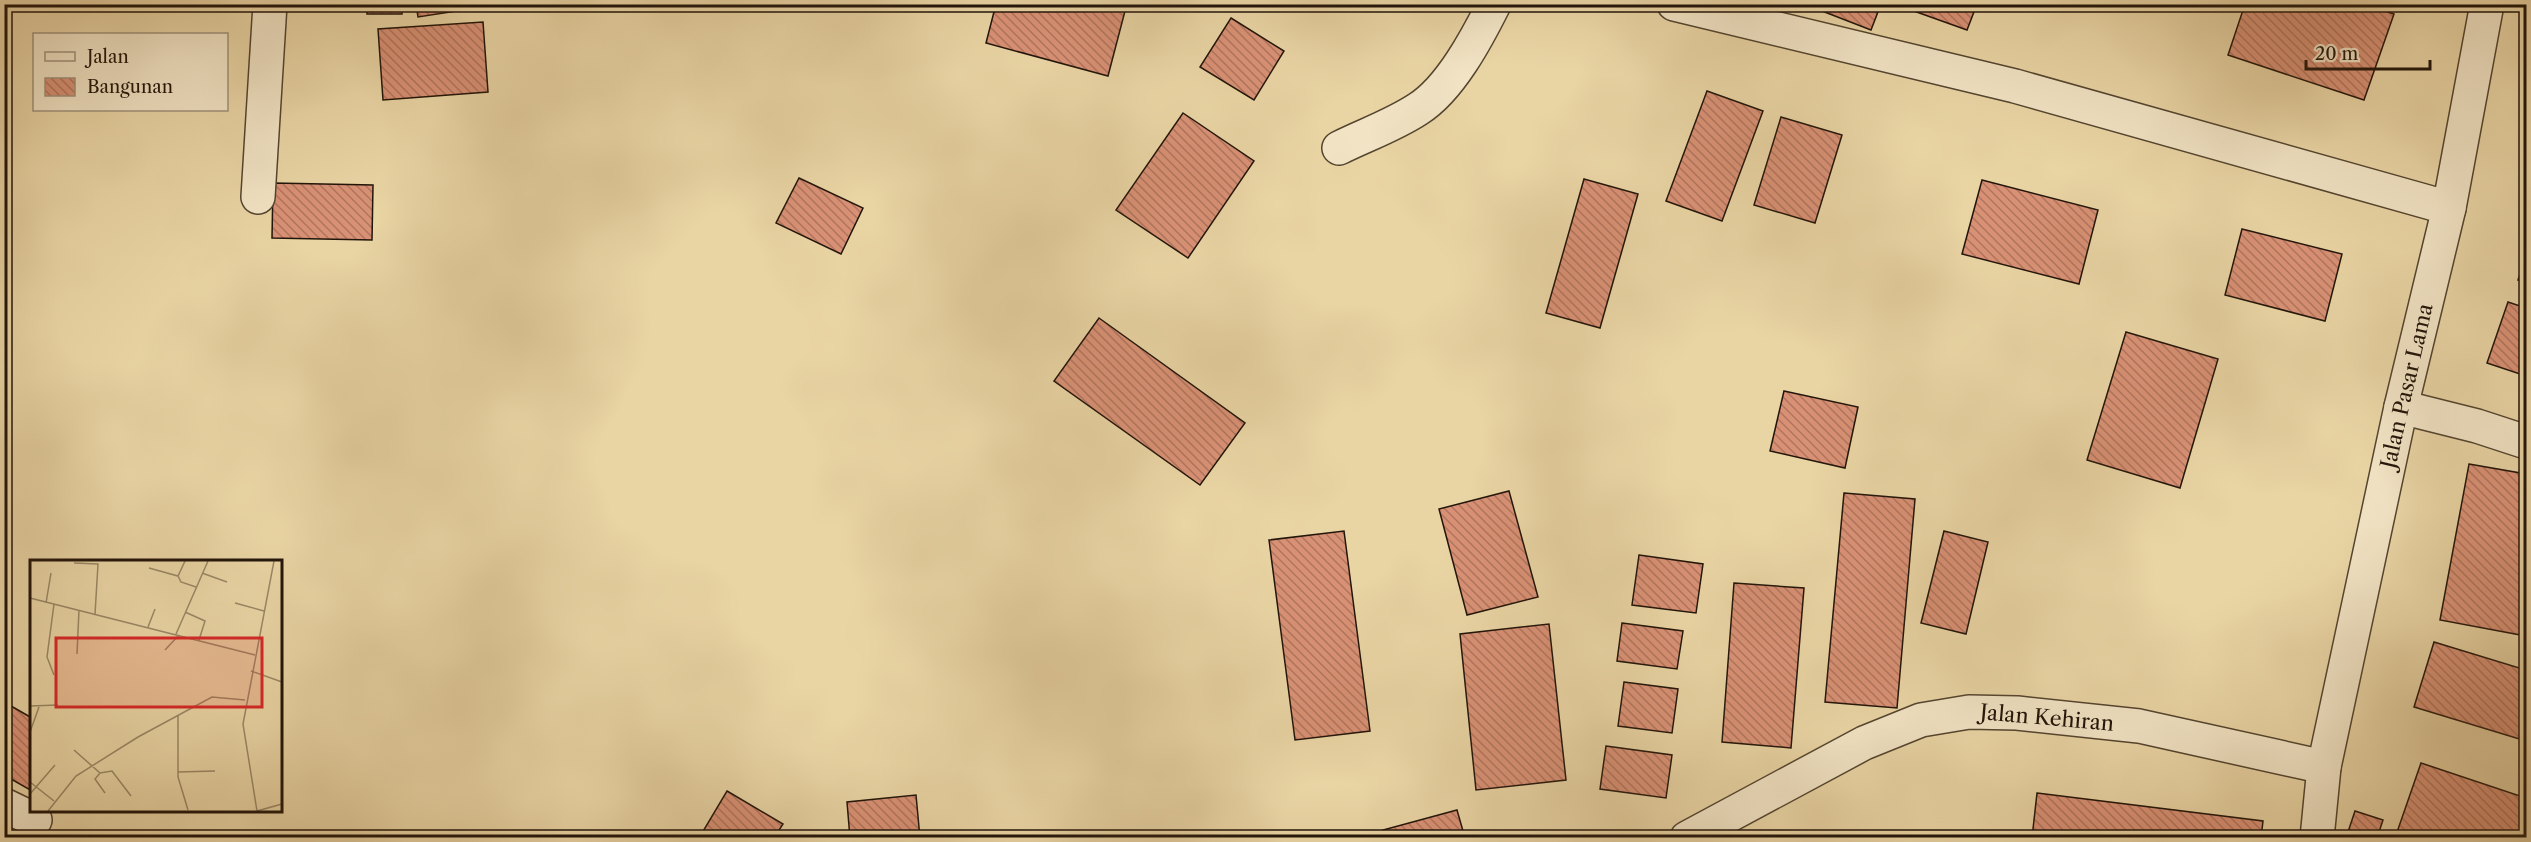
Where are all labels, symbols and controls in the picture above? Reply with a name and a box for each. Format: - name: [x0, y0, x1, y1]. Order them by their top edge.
- legend: [33, 33, 228, 111]
- scale bar: [2306, 33, 2430, 71]
- text: 20 m: [2315, 43, 2359, 65]
- text: Jalan: [84, 46, 129, 68]
- text: Bangunan: [87, 76, 173, 98]
- street label: Jalan Pasar Lama: [2375, 300, 2438, 474]
- inset map: [30, 560, 282, 812]
- street label: Jalan Kehiran: [1976, 699, 2115, 736]

